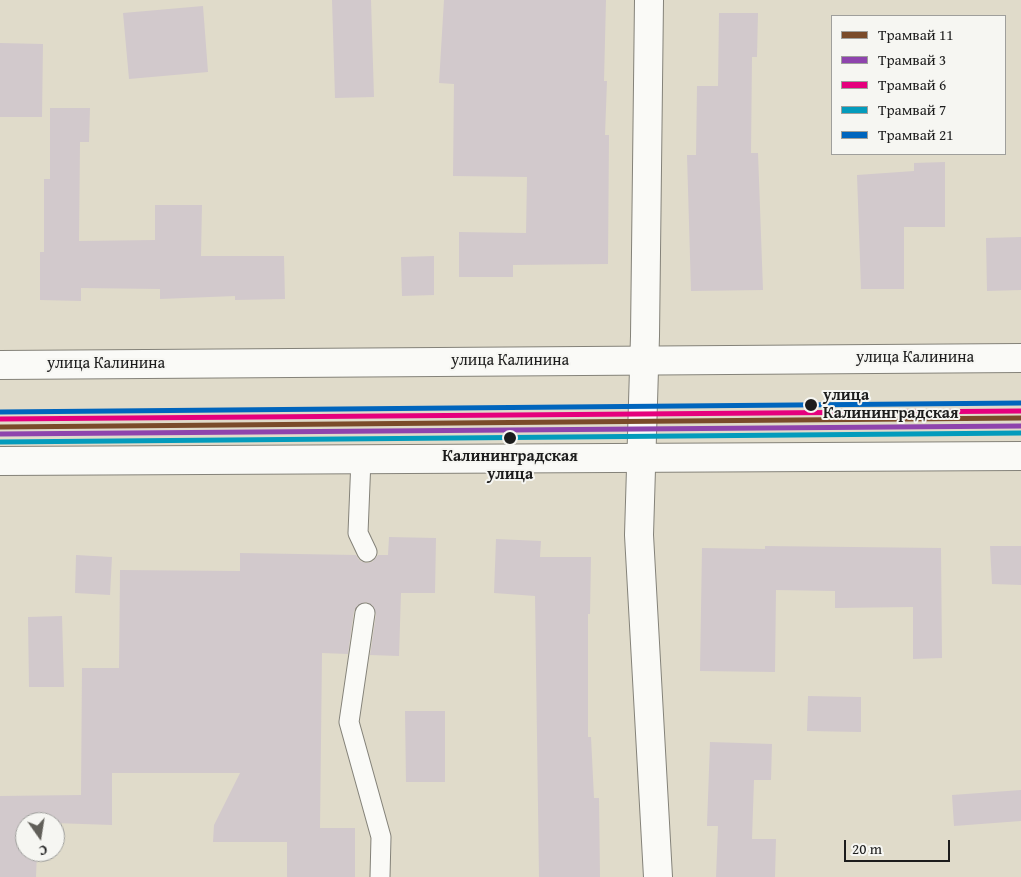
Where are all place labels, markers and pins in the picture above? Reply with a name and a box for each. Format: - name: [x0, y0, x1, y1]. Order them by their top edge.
- place label: улица Калининградская: [823, 386, 959, 424]
- marker: улица Калининградская: [803, 397, 819, 413]
- marker: Калининградская улица: [502, 430, 518, 446]
- place label: Калининградская улица: [442, 447, 578, 485]

